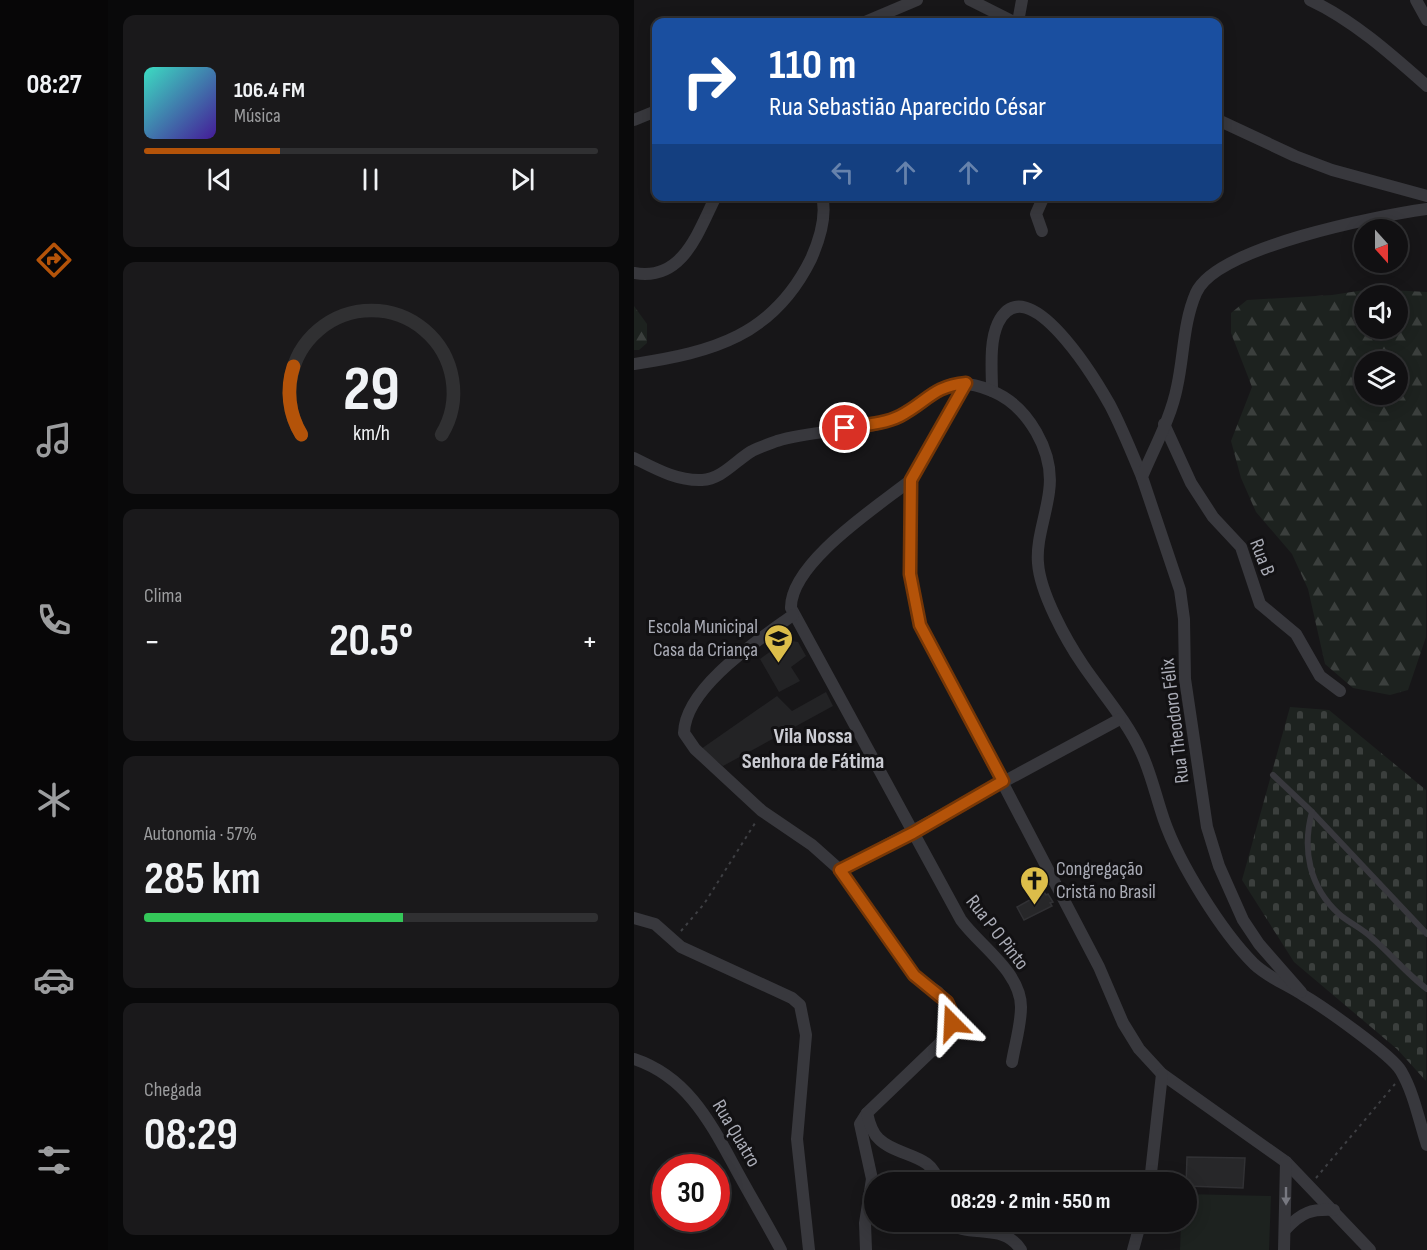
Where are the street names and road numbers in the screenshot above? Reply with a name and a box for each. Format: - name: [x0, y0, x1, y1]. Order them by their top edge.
- street label: Rua B: [1244, 536, 1280, 579]
- street label: Rua Theodoro Félix: [1155, 657, 1195, 785]
- street label: Rua P O Pinto: [961, 890, 1034, 975]
- street label: Rua Quatro: [707, 1096, 766, 1172]

